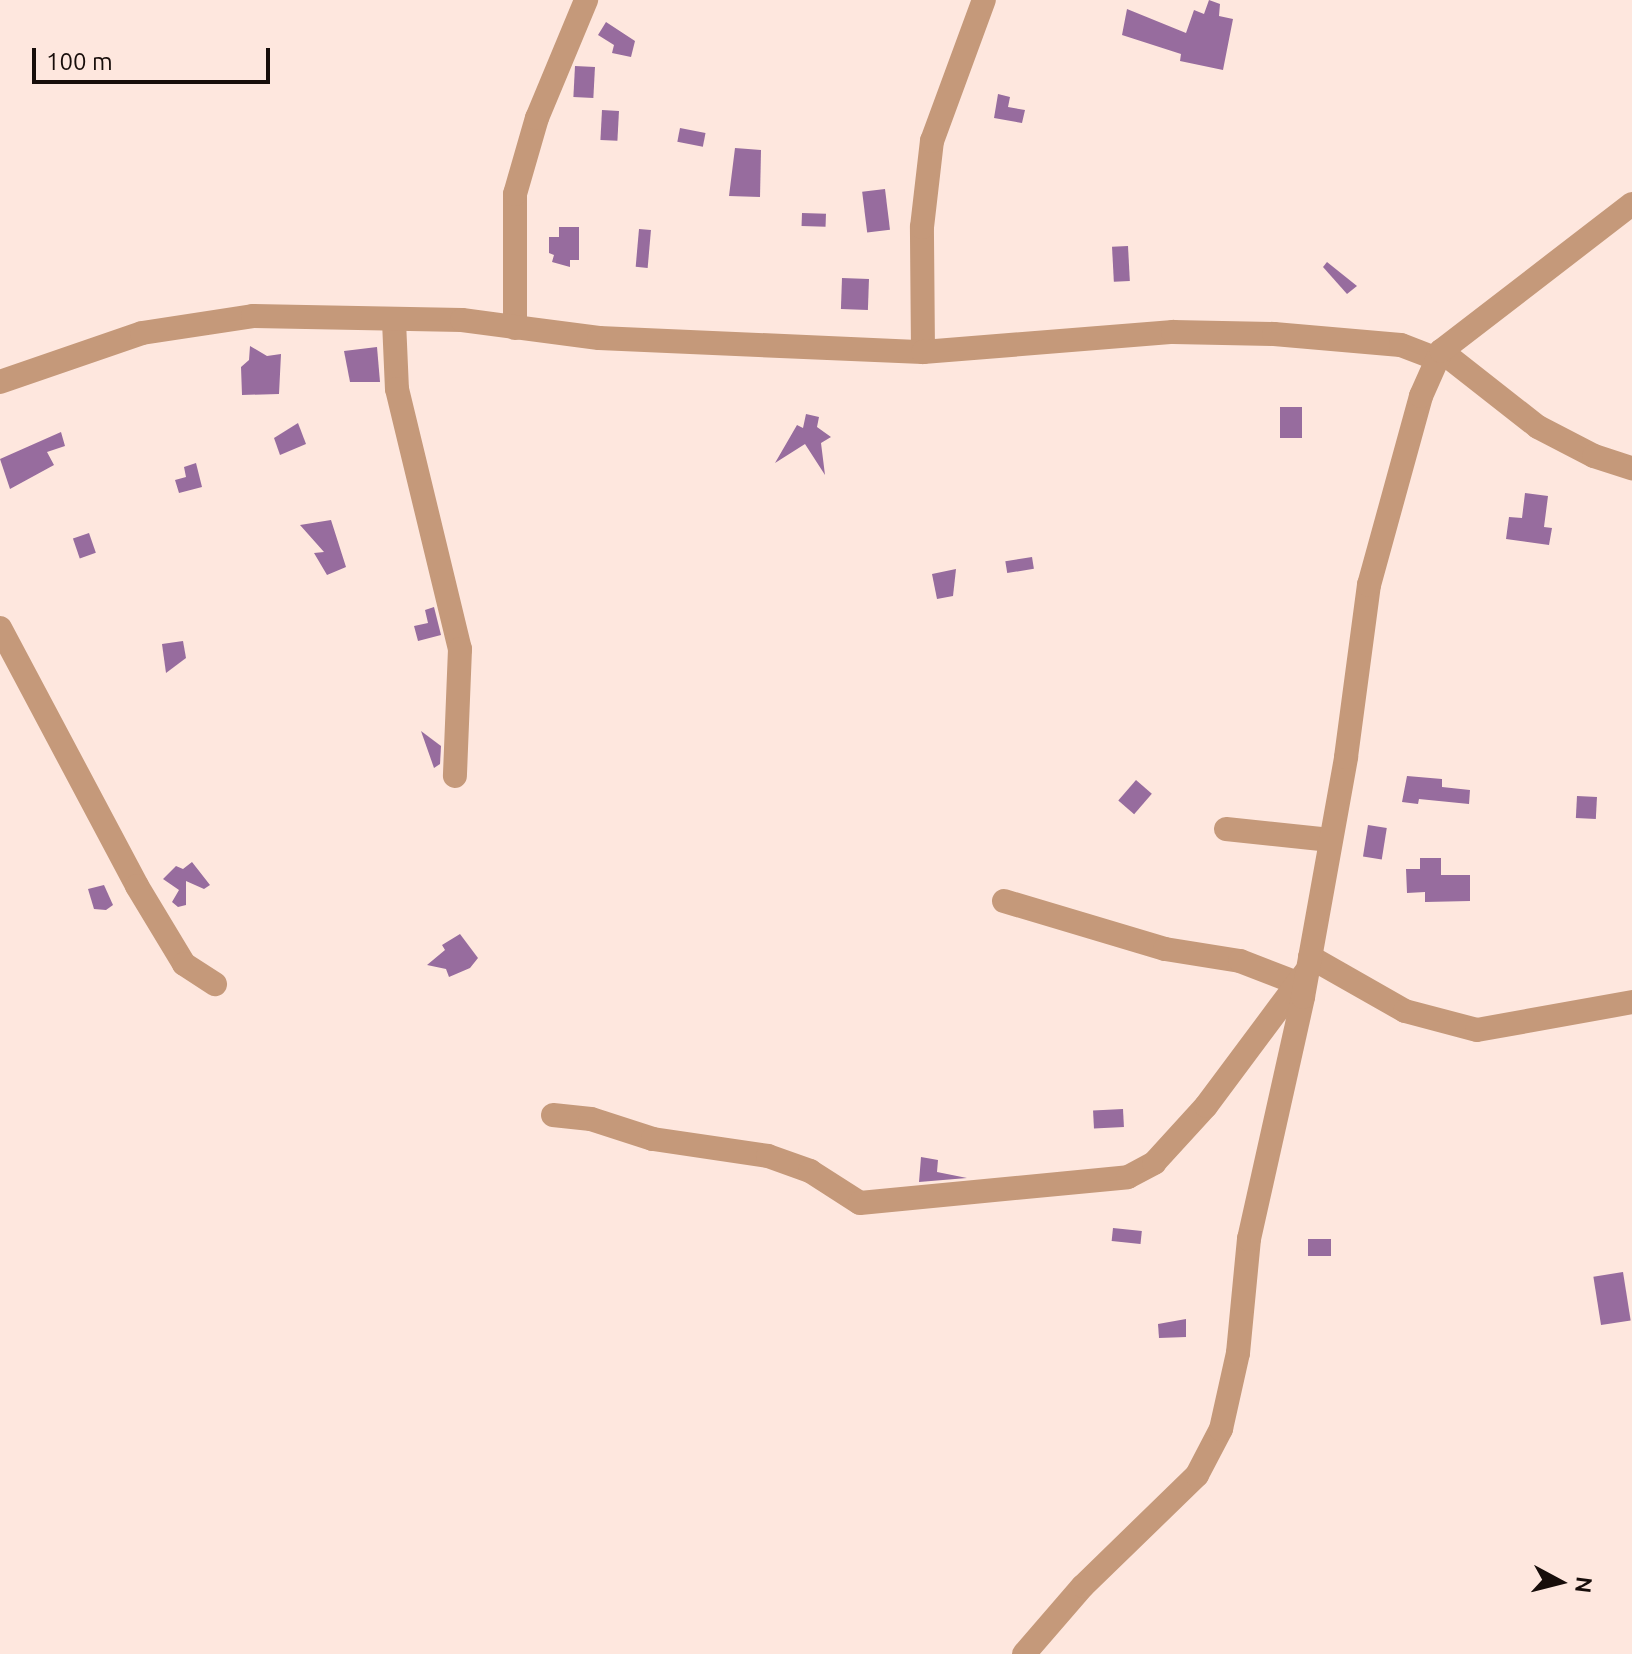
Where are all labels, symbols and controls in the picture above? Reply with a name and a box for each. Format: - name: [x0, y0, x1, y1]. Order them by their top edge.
- scale bar: [36, 32, 274, 82]
- text: 100 m: [46, 48, 113, 75]
- north arrow: [1520, 1542, 1600, 1622]
- text: N: [1571, 1575, 1598, 1595]

